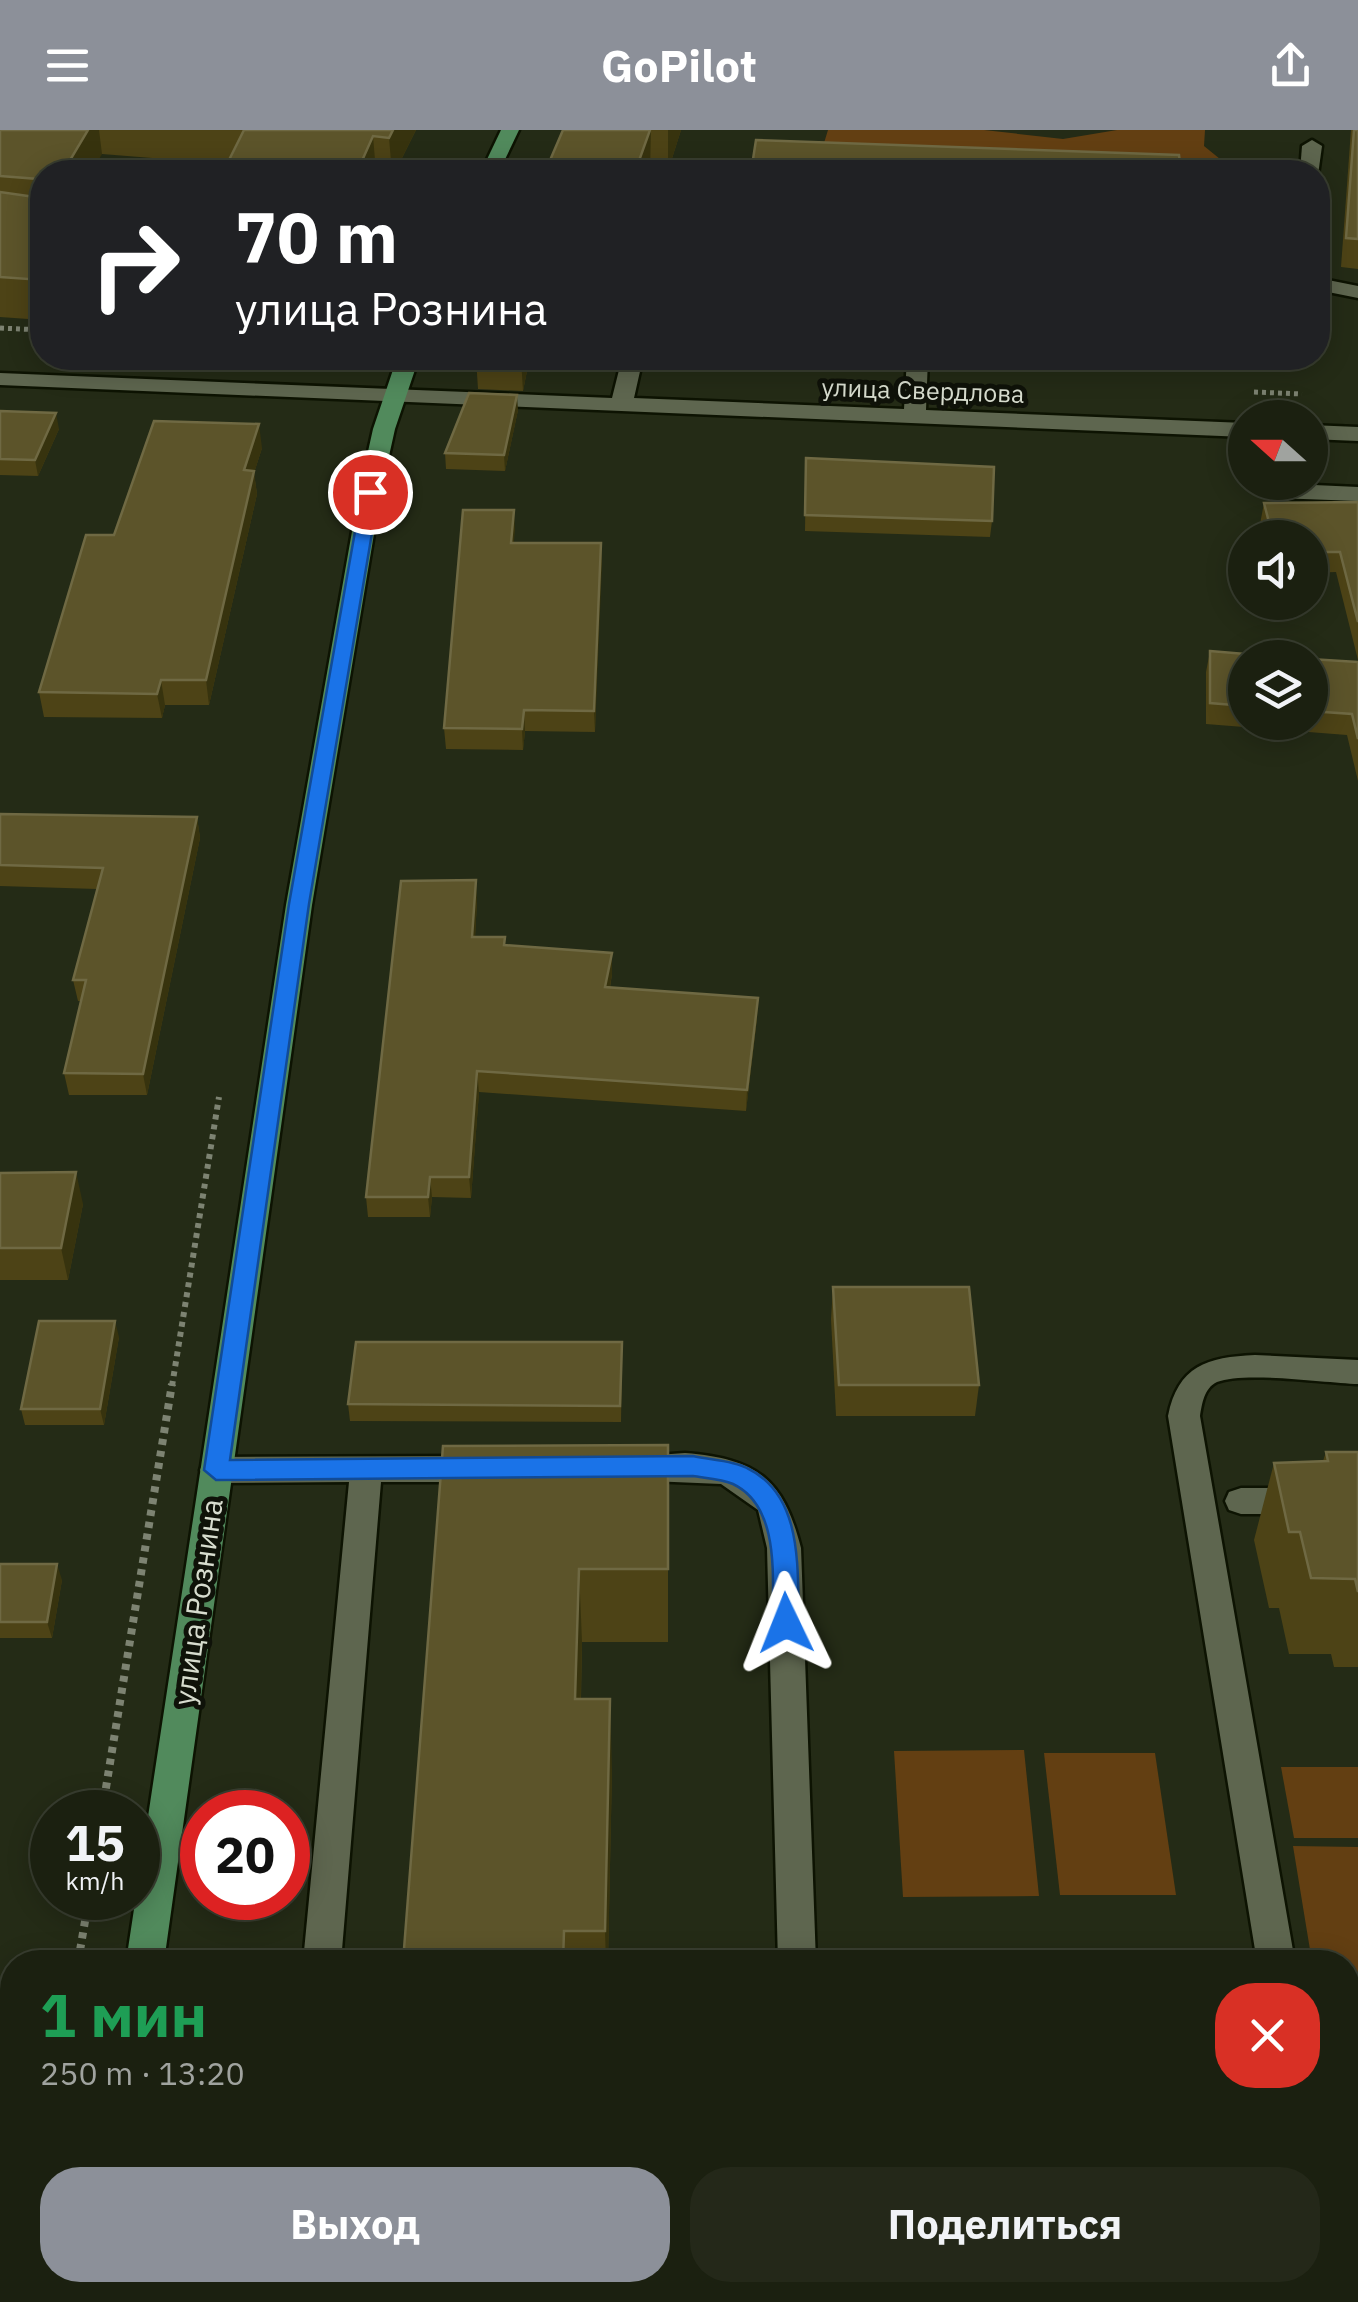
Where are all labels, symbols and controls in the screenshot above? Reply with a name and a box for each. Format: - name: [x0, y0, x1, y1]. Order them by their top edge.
- text: GoPilot: [601, 36, 757, 94]
- icon: menu: [40, 38, 95, 93]
- icon: share: [1263, 38, 1318, 93]
- text: 70 m: [235, 191, 398, 282]
- icon: right: [70, 200, 200, 330]
- text: улица Рознина: [235, 279, 547, 337]
- street label: улица Свердлова: [821, 370, 1025, 410]
- north arrow: [1228, 400, 1328, 500]
- map controls: [1228, 400, 1328, 740]
- pin: [328, 450, 413, 535]
- icon: arrive: [343, 465, 398, 520]
- button: sound: [1228, 520, 1328, 620]
- button: layers: [1228, 640, 1328, 740]
- street label: улица Рознина: [163, 1496, 231, 1708]
- position arrow: [734, 1571, 838, 1675]
- speed limit sign: 20: [180, 1790, 310, 1920]
- text: 15: [65, 1810, 125, 1875]
- text: km/h: [66, 1864, 124, 1897]
- text: 1 мин: [40, 1975, 207, 2054]
- button: close: [1215, 1983, 1320, 2088]
- text: 250 m · 13:20: [40, 2052, 245, 2094]
- button: Выход: [40, 2167, 670, 2282]
- button: Поделиться: [690, 2167, 1320, 2282]

